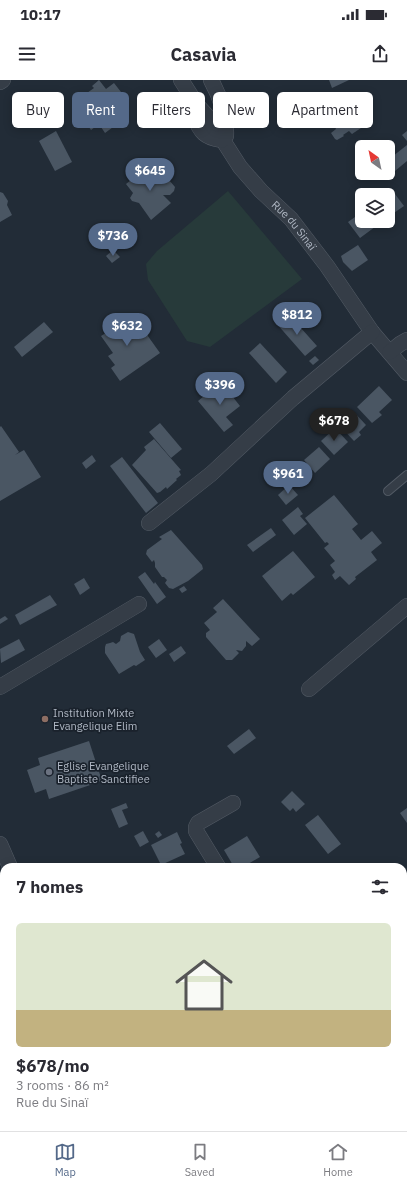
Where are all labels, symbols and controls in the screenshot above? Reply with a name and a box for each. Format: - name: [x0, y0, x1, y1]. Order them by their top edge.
- text: 10:17: [20, 5, 61, 24]
- icon: menu: [16, 43, 38, 65]
- text: Casavia: [170, 43, 237, 66]
- icon: share: [369, 43, 391, 65]
- chip: Buy: [12, 92, 64, 128]
- chip: Rent: [72, 92, 129, 128]
- chip: Filters: [137, 92, 205, 128]
- chip: New: [213, 92, 269, 128]
- chip: Apartment: [277, 92, 373, 128]
- north arrow: [355, 140, 395, 180]
- map controls: [355, 140, 395, 228]
- pin: $645: [126, 158, 174, 192]
- text: $645: [134, 162, 166, 179]
- button: layers: [355, 188, 395, 228]
- street label: Rue du Sinaï: [269, 198, 319, 253]
- pin: $736: [89, 223, 137, 257]
- text: $736: [97, 227, 129, 244]
- pin: $812: [273, 302, 321, 336]
- text: $812: [281, 306, 313, 323]
- pin: $632: [103, 313, 151, 347]
- text: $632: [111, 317, 143, 334]
- pin: $396: [196, 372, 244, 406]
- text: $396: [204, 376, 236, 393]
- pin: $678: [310, 408, 358, 442]
- text: $678: [318, 412, 350, 429]
- pin: $961: [264, 461, 312, 495]
- text: $961: [272, 465, 304, 482]
- place label: Institution Mixte Evangelique Elim: [53, 706, 137, 733]
- marker: Institution Mixte Evangelique Elim: [40, 714, 50, 724]
- place label: Eglise Evangelique Baptiste Sanctifiee: [57, 759, 150, 786]
- marker: Eglise Evangelique Baptiste Sanctifiee: [44, 767, 54, 777]
- text: 7 homes: [16, 876, 83, 898]
- icon: filters: [369, 876, 391, 898]
- icon: home: [168, 949, 240, 1021]
- text: $678/mo: [16, 1055, 89, 1077]
- text: 3 rooms · 86 m²: [16, 1077, 109, 1094]
- text: Rue du Sinaï: [16, 1094, 88, 1111]
- tab: Map: [54, 1141, 76, 1179]
- tab: Saved: [185, 1141, 215, 1179]
- tab: Home: [323, 1141, 353, 1179]

